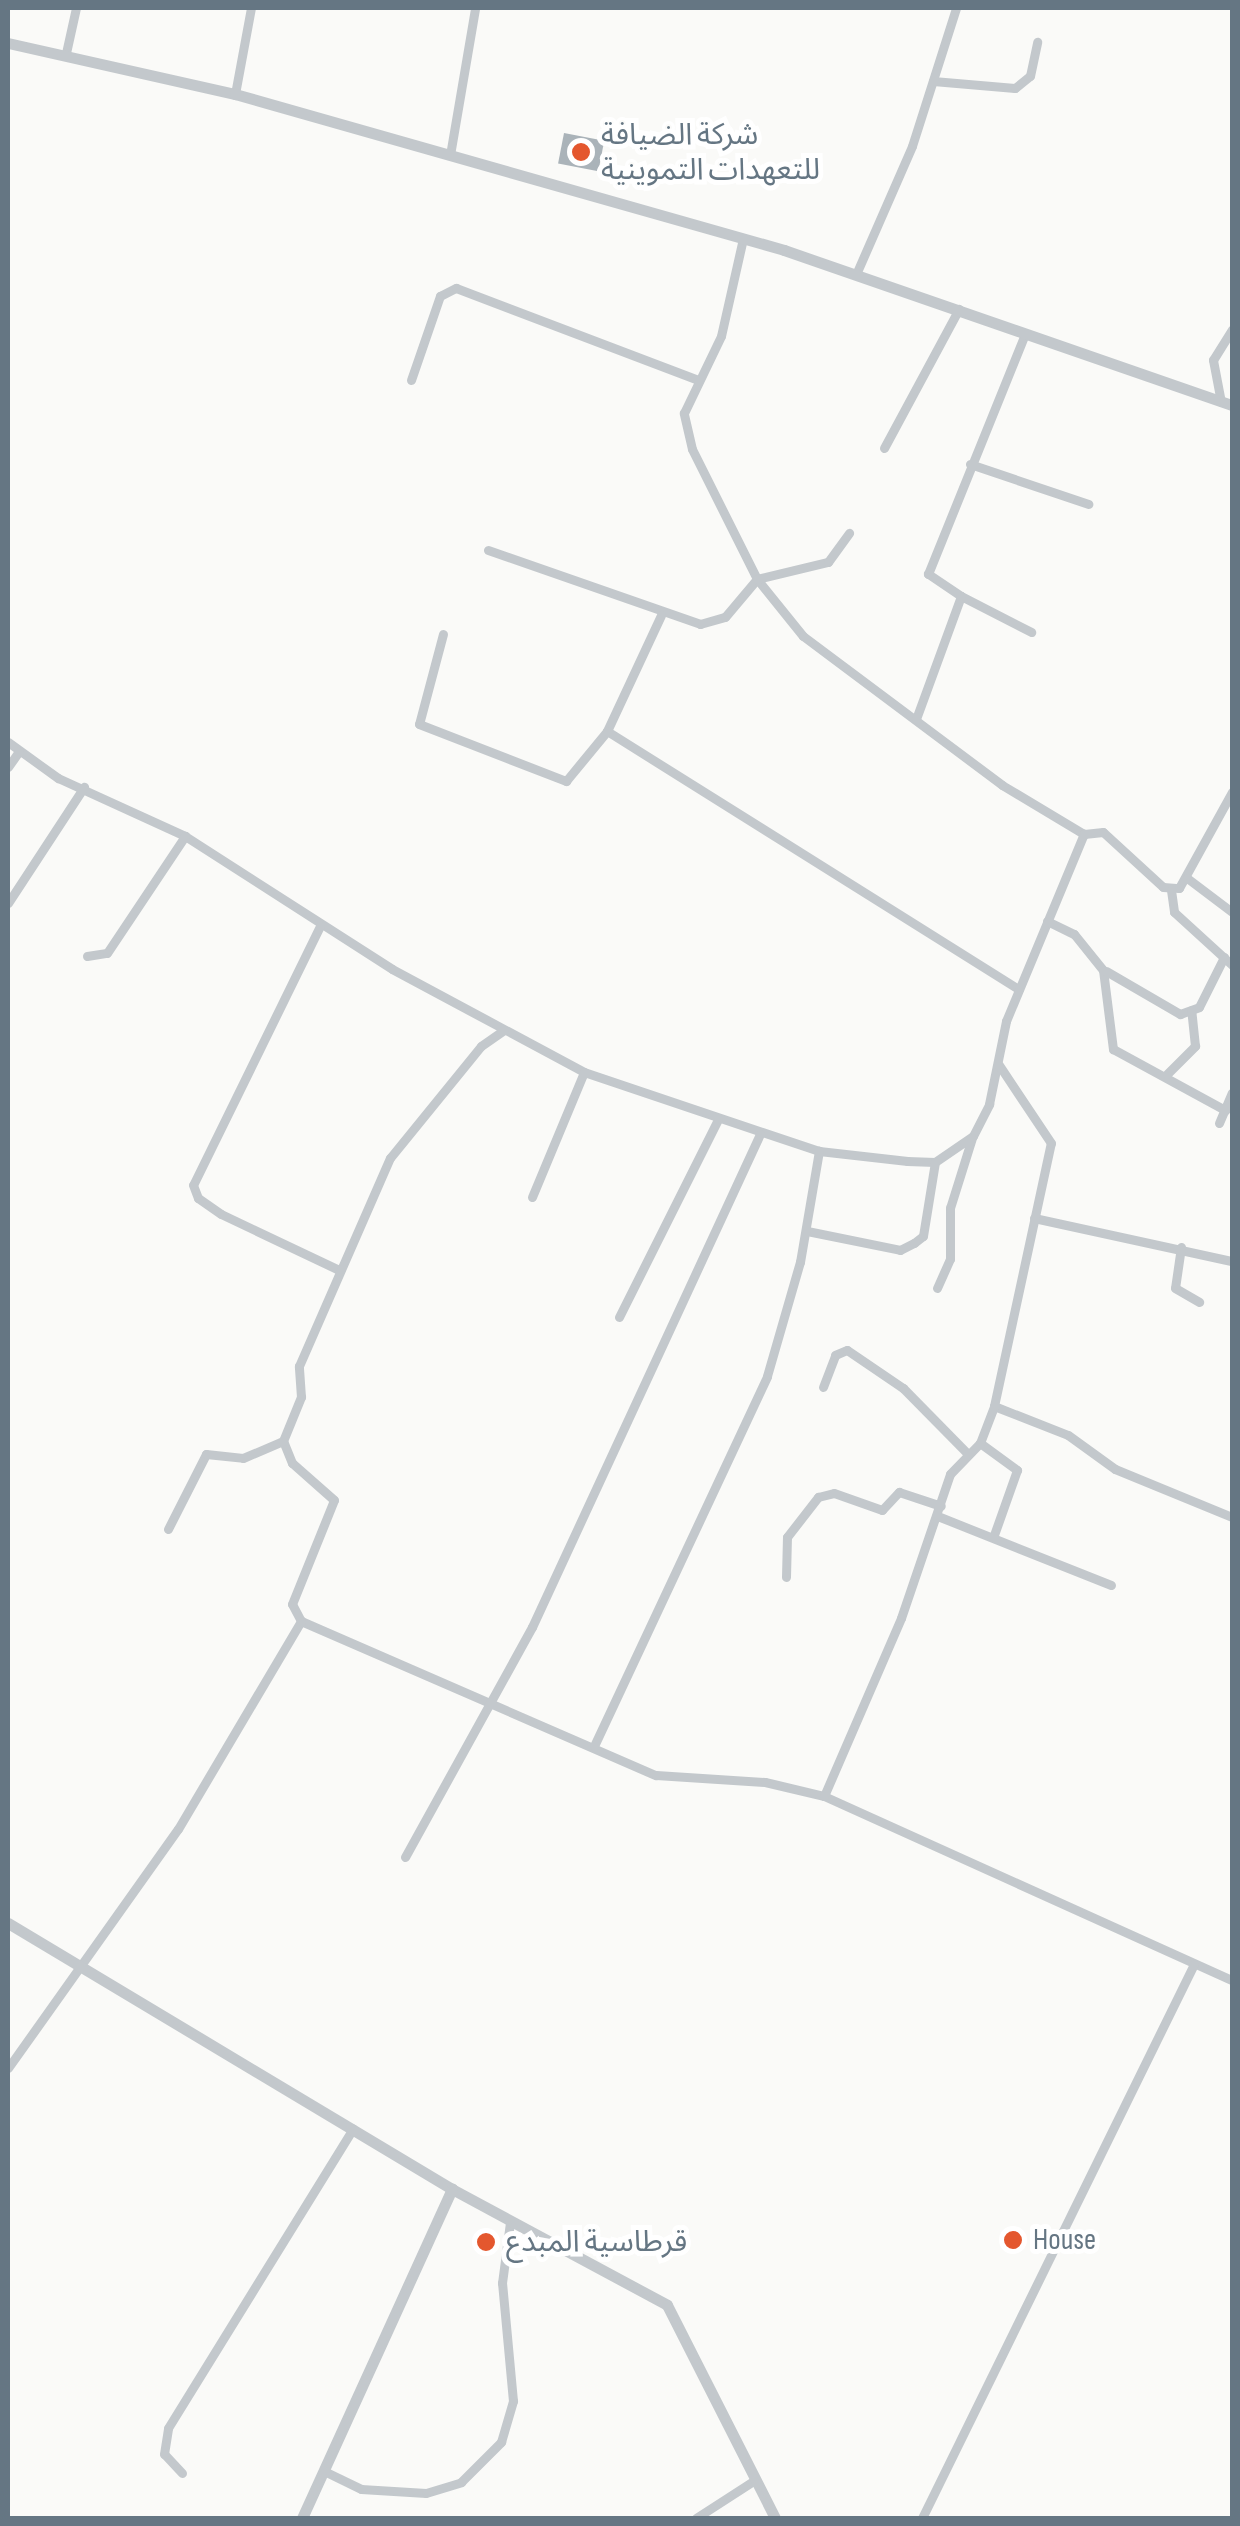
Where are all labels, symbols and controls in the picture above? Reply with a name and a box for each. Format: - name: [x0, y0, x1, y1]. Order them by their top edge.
- place label: شركة الضيافة للتعهدات التموينية: [601, 117, 820, 188]
- marker: شركة الضيافة للتعهدات التموينية: [570, 141, 592, 163]
- place label: House: [1033, 2222, 1096, 2258]
- place label: قرطاسية المبدع: [506, 2224, 687, 2260]
- marker: House: [1002, 2229, 1024, 2251]
- marker: قرطاسية المبدع: [475, 2231, 497, 2253]

